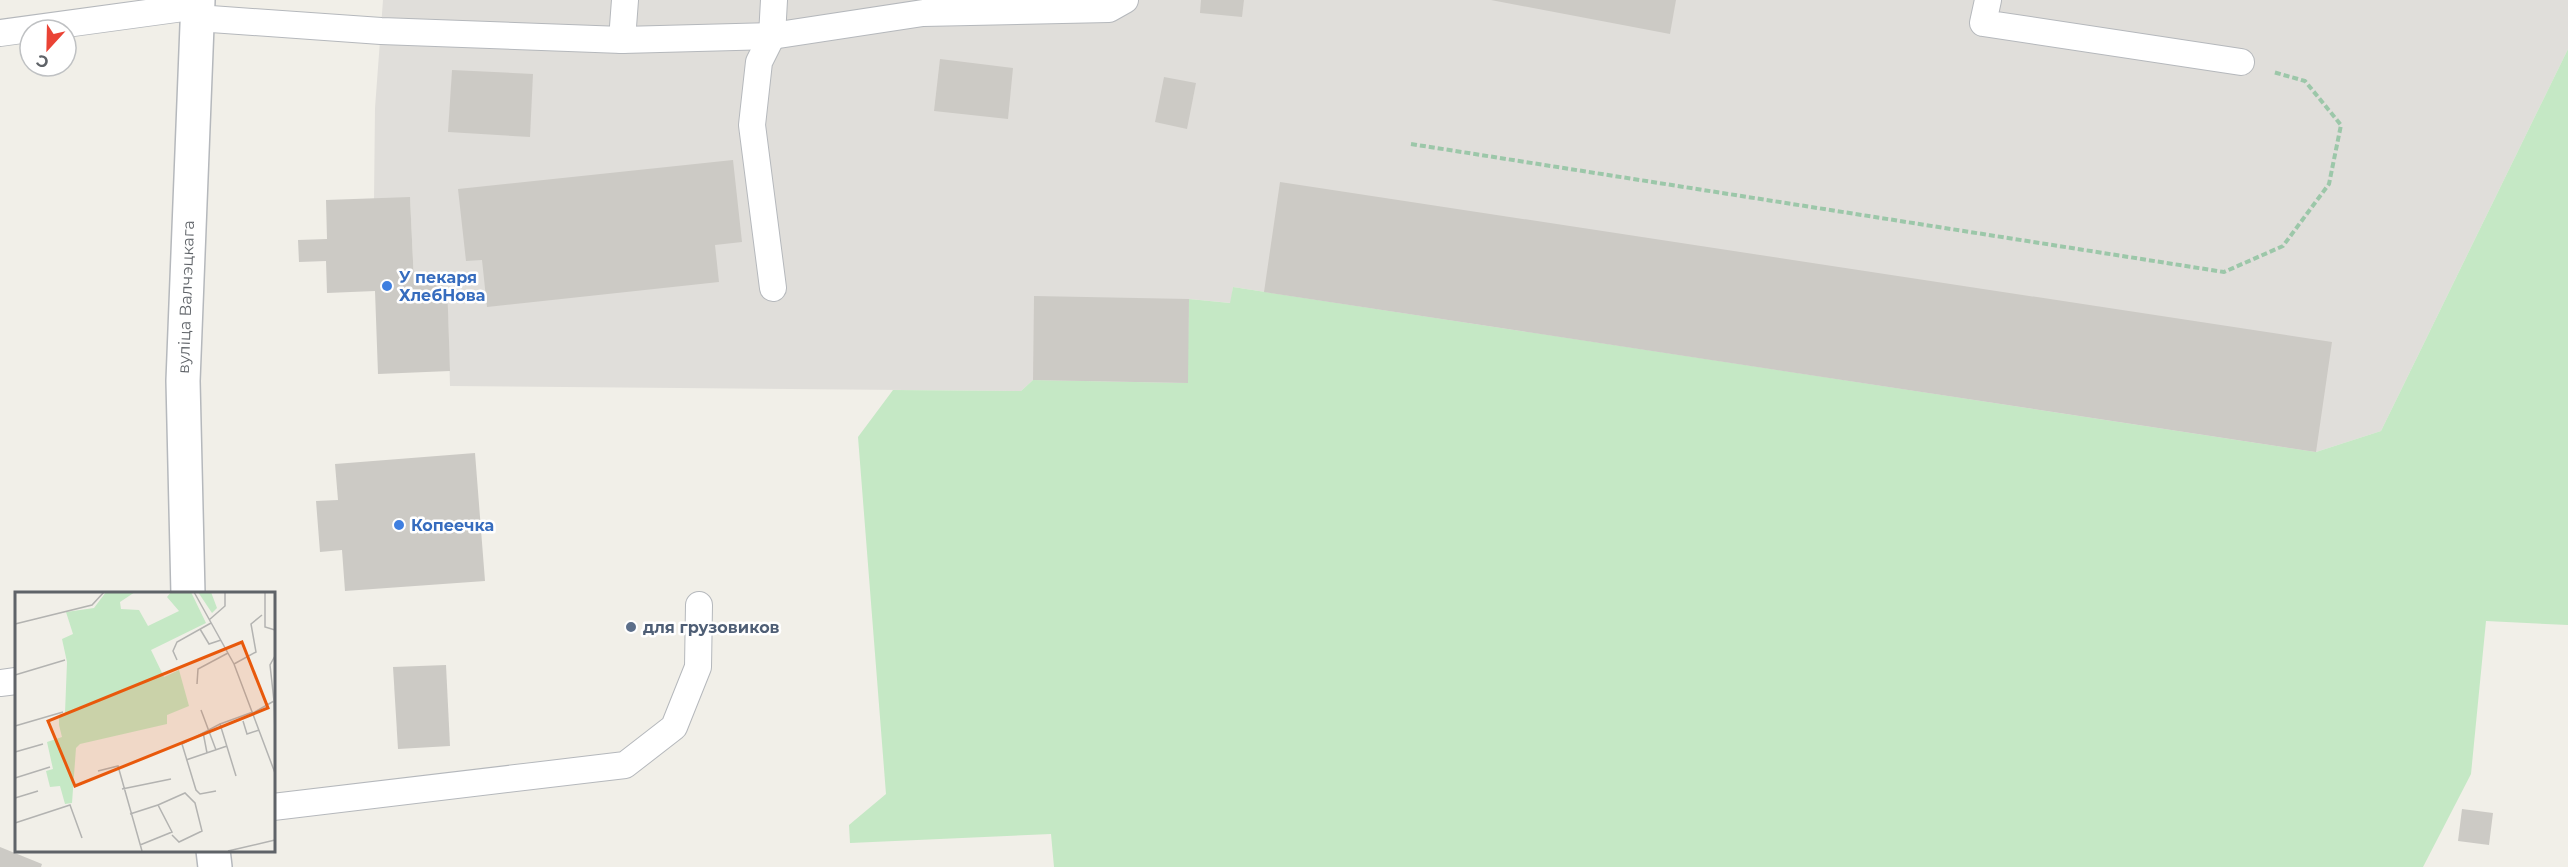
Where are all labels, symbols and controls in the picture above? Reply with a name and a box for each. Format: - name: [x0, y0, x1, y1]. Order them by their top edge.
- north arrow: [18, 18, 78, 78]
- text: С: [33, 50, 52, 72]
- street label: вуліца Валчэцкага: [174, 220, 198, 374]
- place label: У пекаря ХлебНова: [399, 268, 485, 305]
- marker: У пекаря ХлебНова: [380, 279, 394, 293]
- place label: Копеечка: [411, 516, 494, 535]
- marker: Копеечка: [392, 518, 406, 532]
- inset map: [15, 592, 274, 852]
- place label: для грузовиков: [643, 618, 780, 637]
- marker: для грузовиков: [624, 620, 638, 634]

